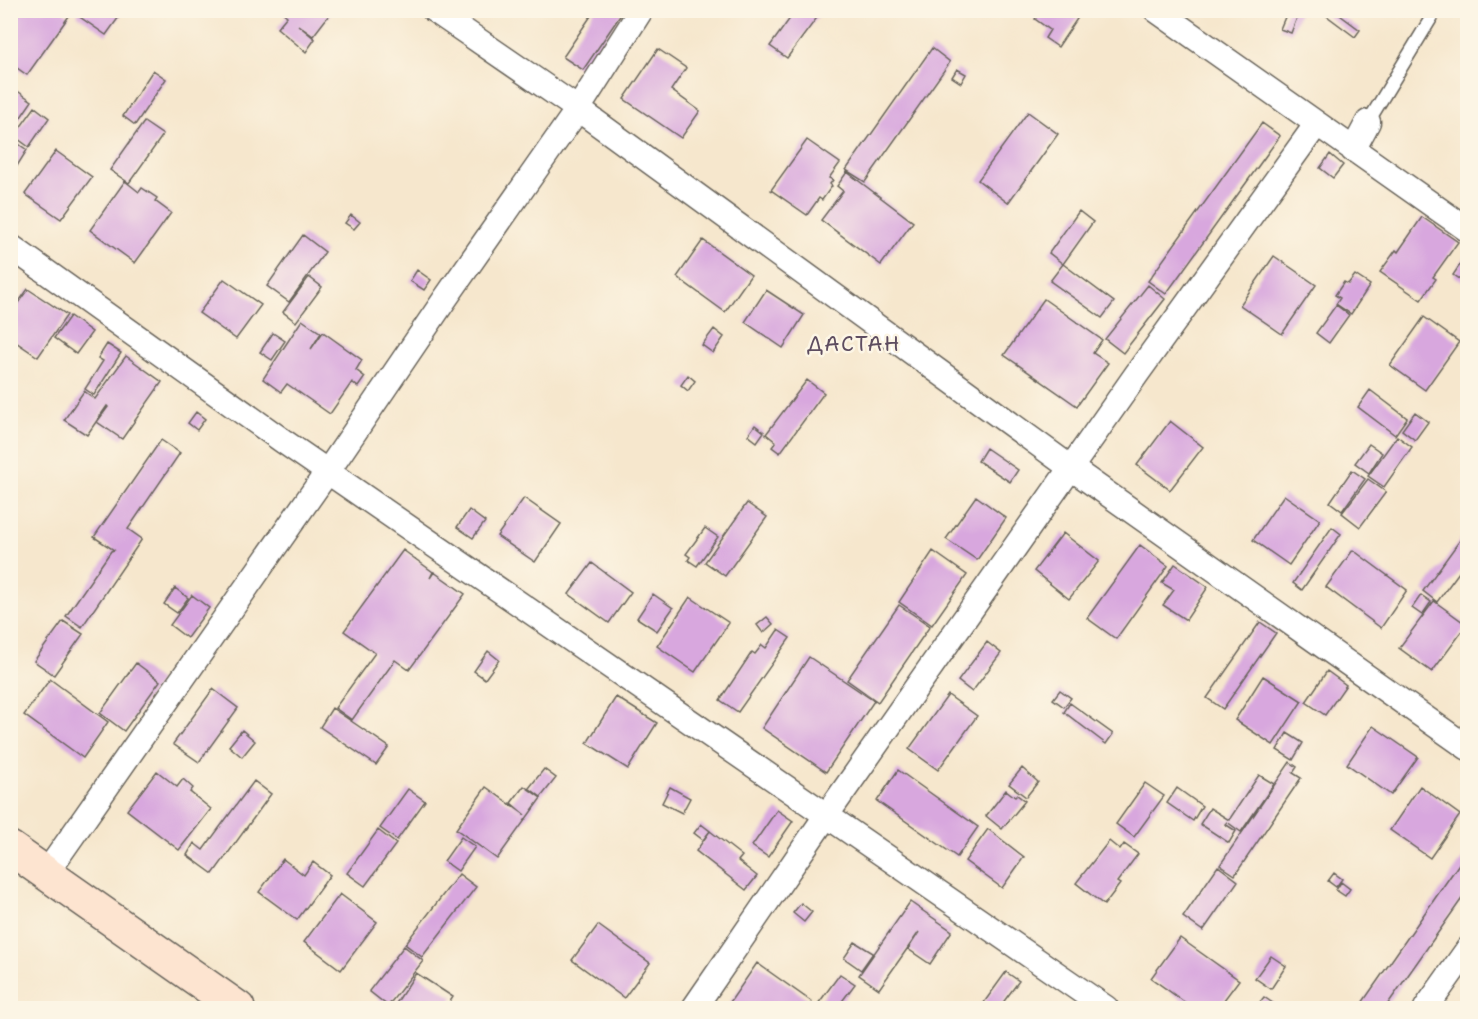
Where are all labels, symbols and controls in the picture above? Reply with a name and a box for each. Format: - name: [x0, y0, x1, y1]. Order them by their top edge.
- district label: ДАСТАН: [807, 330, 901, 358]

